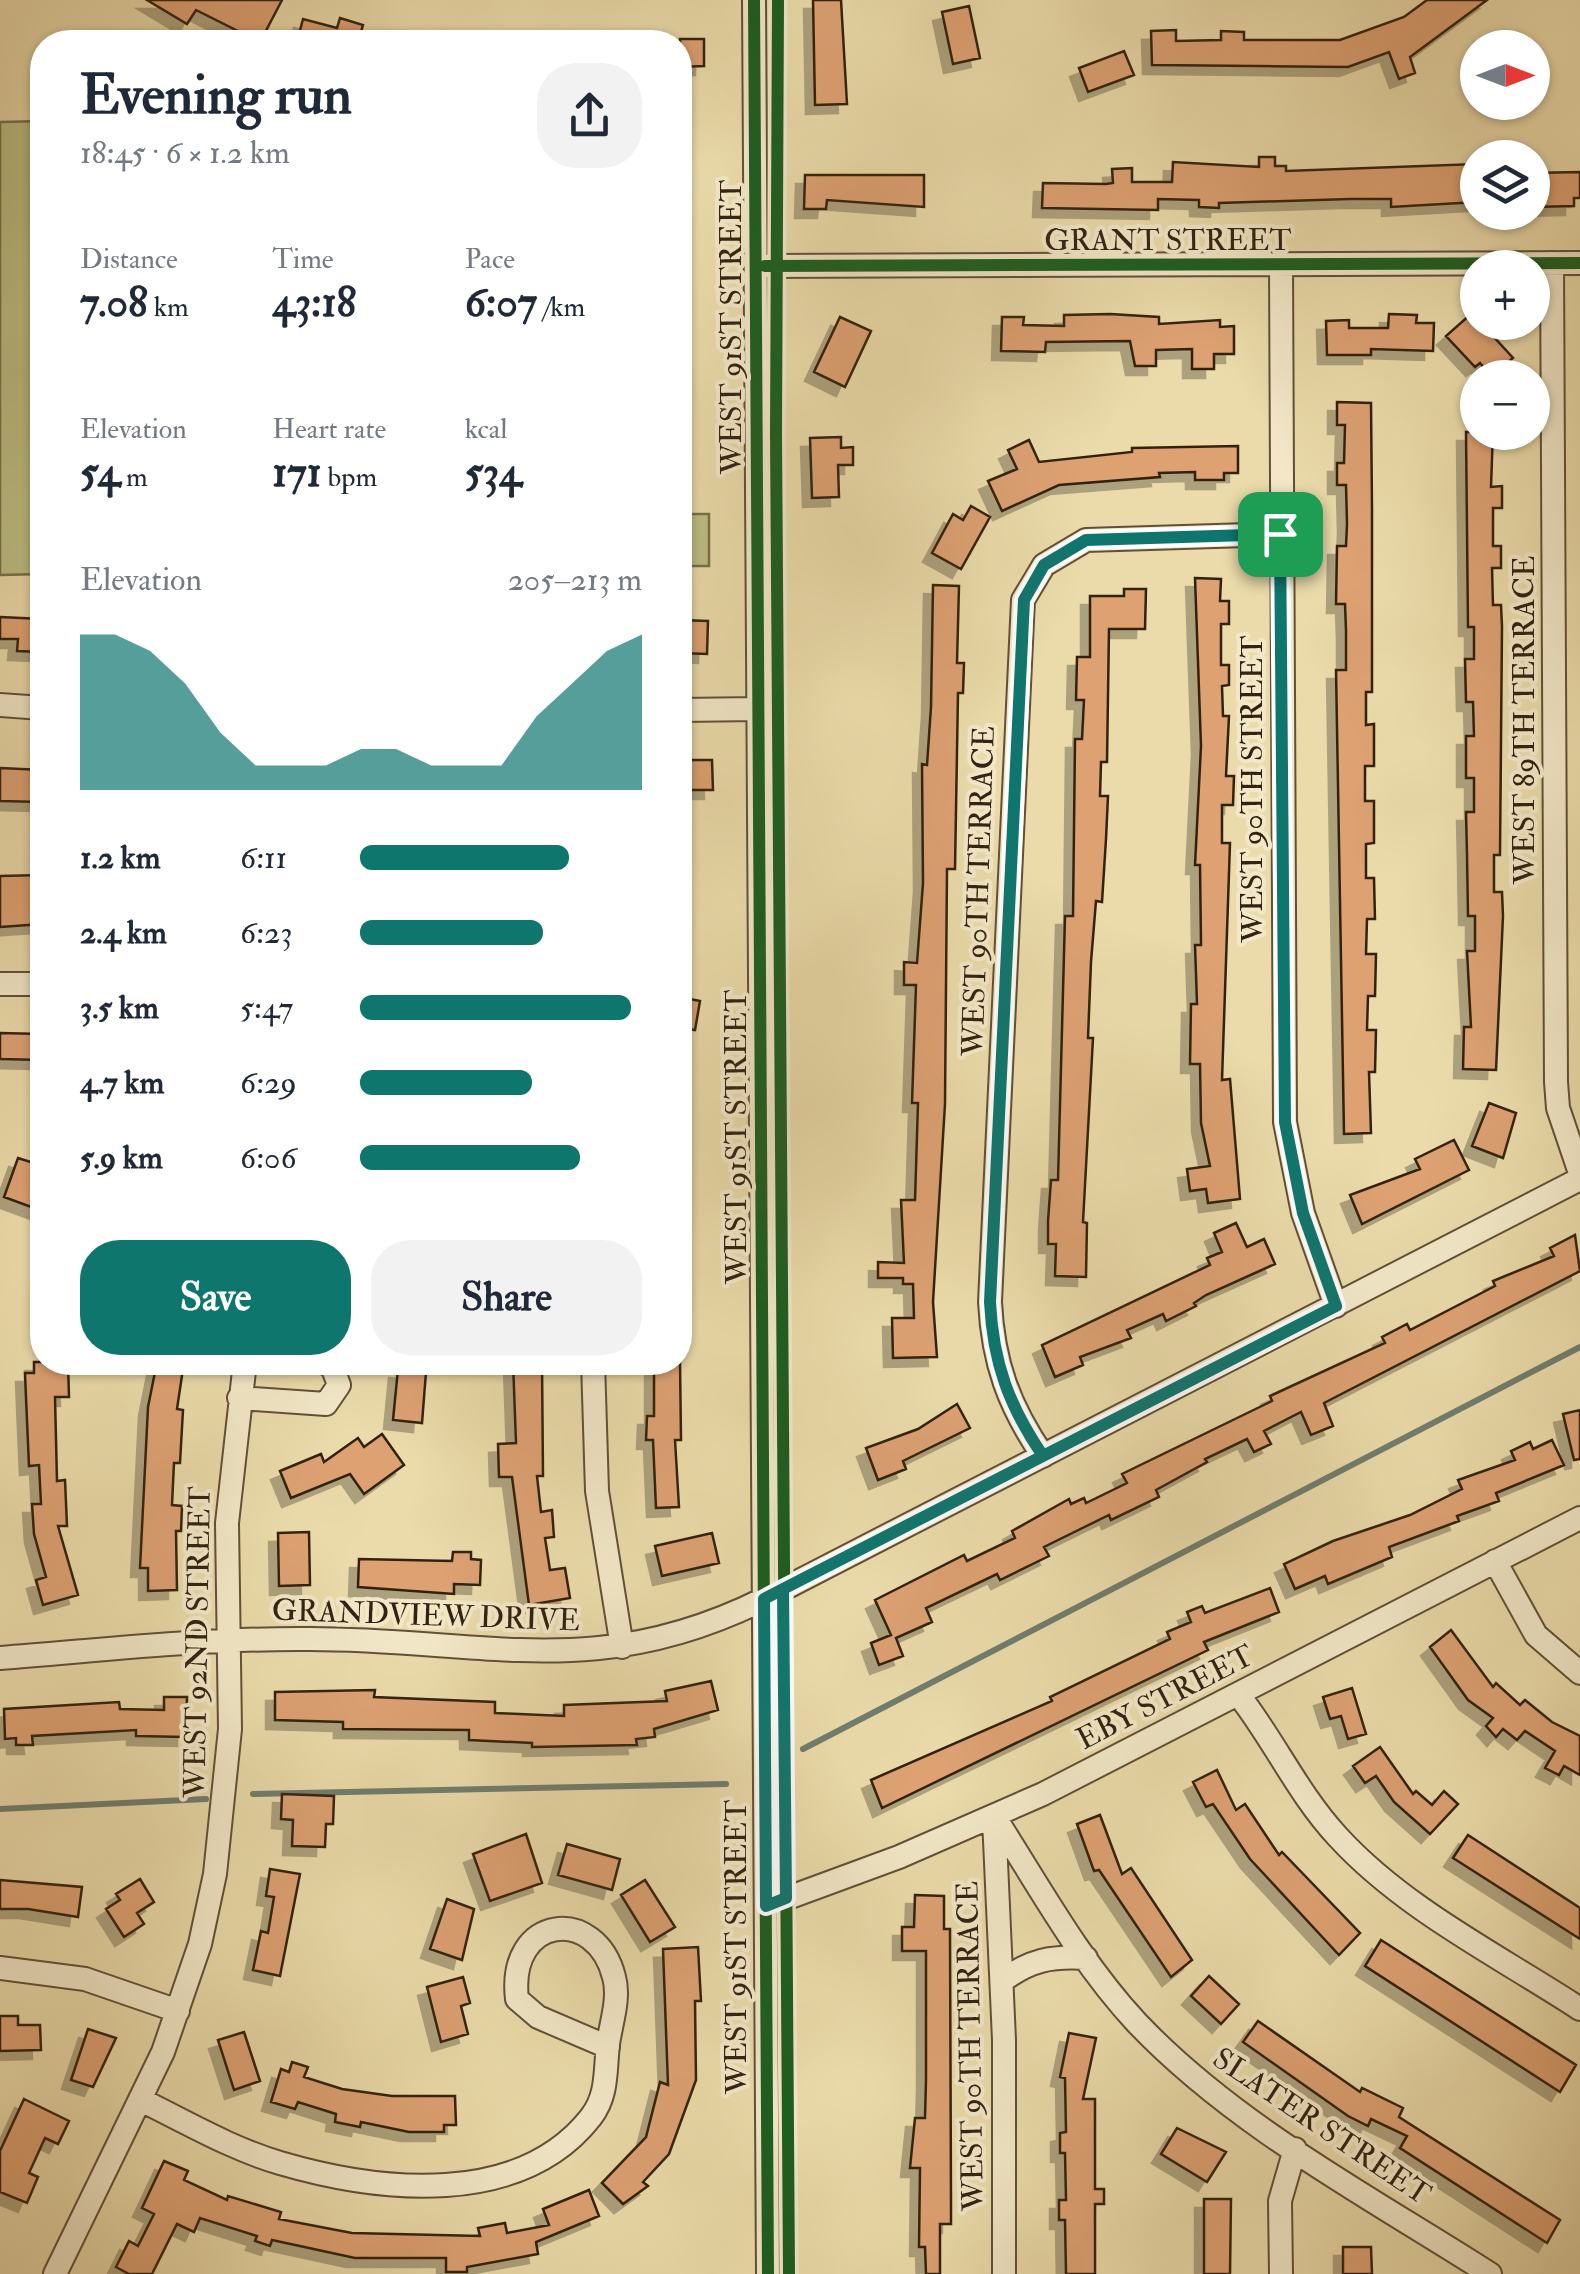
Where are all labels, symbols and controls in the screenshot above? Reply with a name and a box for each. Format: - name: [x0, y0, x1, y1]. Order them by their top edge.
- north arrow: [1460, 30, 1550, 120]
- map controls: [1460, 30, 1550, 450]
- text: Evening run: [80, 61, 352, 130]
- button: share: [537, 63, 642, 168]
- text: 18:45 · 6 × 1.2 km: [80, 133, 290, 173]
- button: layers: [1460, 140, 1550, 230]
- street label: WEST 91ST STREET: [713, 180, 750, 475]
- street label: GRANT STREET: [1044, 222, 1292, 259]
- text: Distance: [80, 242, 178, 277]
- text: Time: [272, 242, 334, 277]
- text: Pace: [465, 242, 515, 277]
- button: +: [1460, 250, 1550, 340]
- text: 7.08: [80, 277, 148, 329]
- text: 43:18: [272, 277, 356, 329]
- text: 6:07: [465, 277, 537, 329]
- text: km: [148, 290, 189, 325]
- text: /km: [537, 290, 585, 325]
- button: −: [1460, 360, 1550, 450]
- text: Elevation: [80, 412, 187, 447]
- text: Heart rate: [272, 412, 386, 447]
- text: kcal: [465, 412, 508, 447]
- text: 54: [80, 447, 120, 499]
- text: 171: [272, 447, 322, 499]
- text: 534: [465, 447, 522, 499]
- text: m: [120, 460, 148, 495]
- text: bpm: [322, 460, 377, 495]
- pin: [1238, 492, 1323, 577]
- icon: arrive: [1253, 507, 1308, 562]
- street label: WEST 89TH TERRACE: [1506, 555, 1543, 886]
- text: Elevation: [80, 560, 202, 600]
- text: 205–213 m: [508, 560, 642, 600]
- street label: WEST 90TH STREET: [1234, 635, 1271, 944]
- street label: WEST 90TH TERRACE: [954, 725, 1003, 1058]
- text: 1.2 km: [80, 838, 161, 878]
- text: 6:11: [240, 838, 287, 878]
- text: 2.4 km: [80, 913, 167, 953]
- text: 6:23: [240, 913, 293, 953]
- text: 3.5 km: [80, 988, 159, 1028]
- text: 5:47: [240, 988, 293, 1028]
- street label: WEST 91ST STREET: [718, 990, 755, 1285]
- text: 4.7 km: [80, 1063, 164, 1103]
- text: 6:29: [240, 1063, 297, 1103]
- text: 5.9 km: [80, 1138, 163, 1178]
- text: 6:06: [240, 1138, 297, 1178]
- button: Save: [80, 1240, 351, 1355]
- button: Share: [371, 1240, 642, 1355]
- street label: WEST 92ND STREET: [176, 1486, 219, 1799]
- street label: GRANDVIEW DRIVE: [271, 1592, 581, 1639]
- street label: EBY STREET: [1071, 1637, 1260, 1758]
- street label: WEST 91ST STREET: [718, 1800, 755, 2095]
- street label: WEST 90TH TERRACE: [949, 1880, 992, 2212]
- street label: SLATER STREET: [1206, 2040, 1438, 2213]

